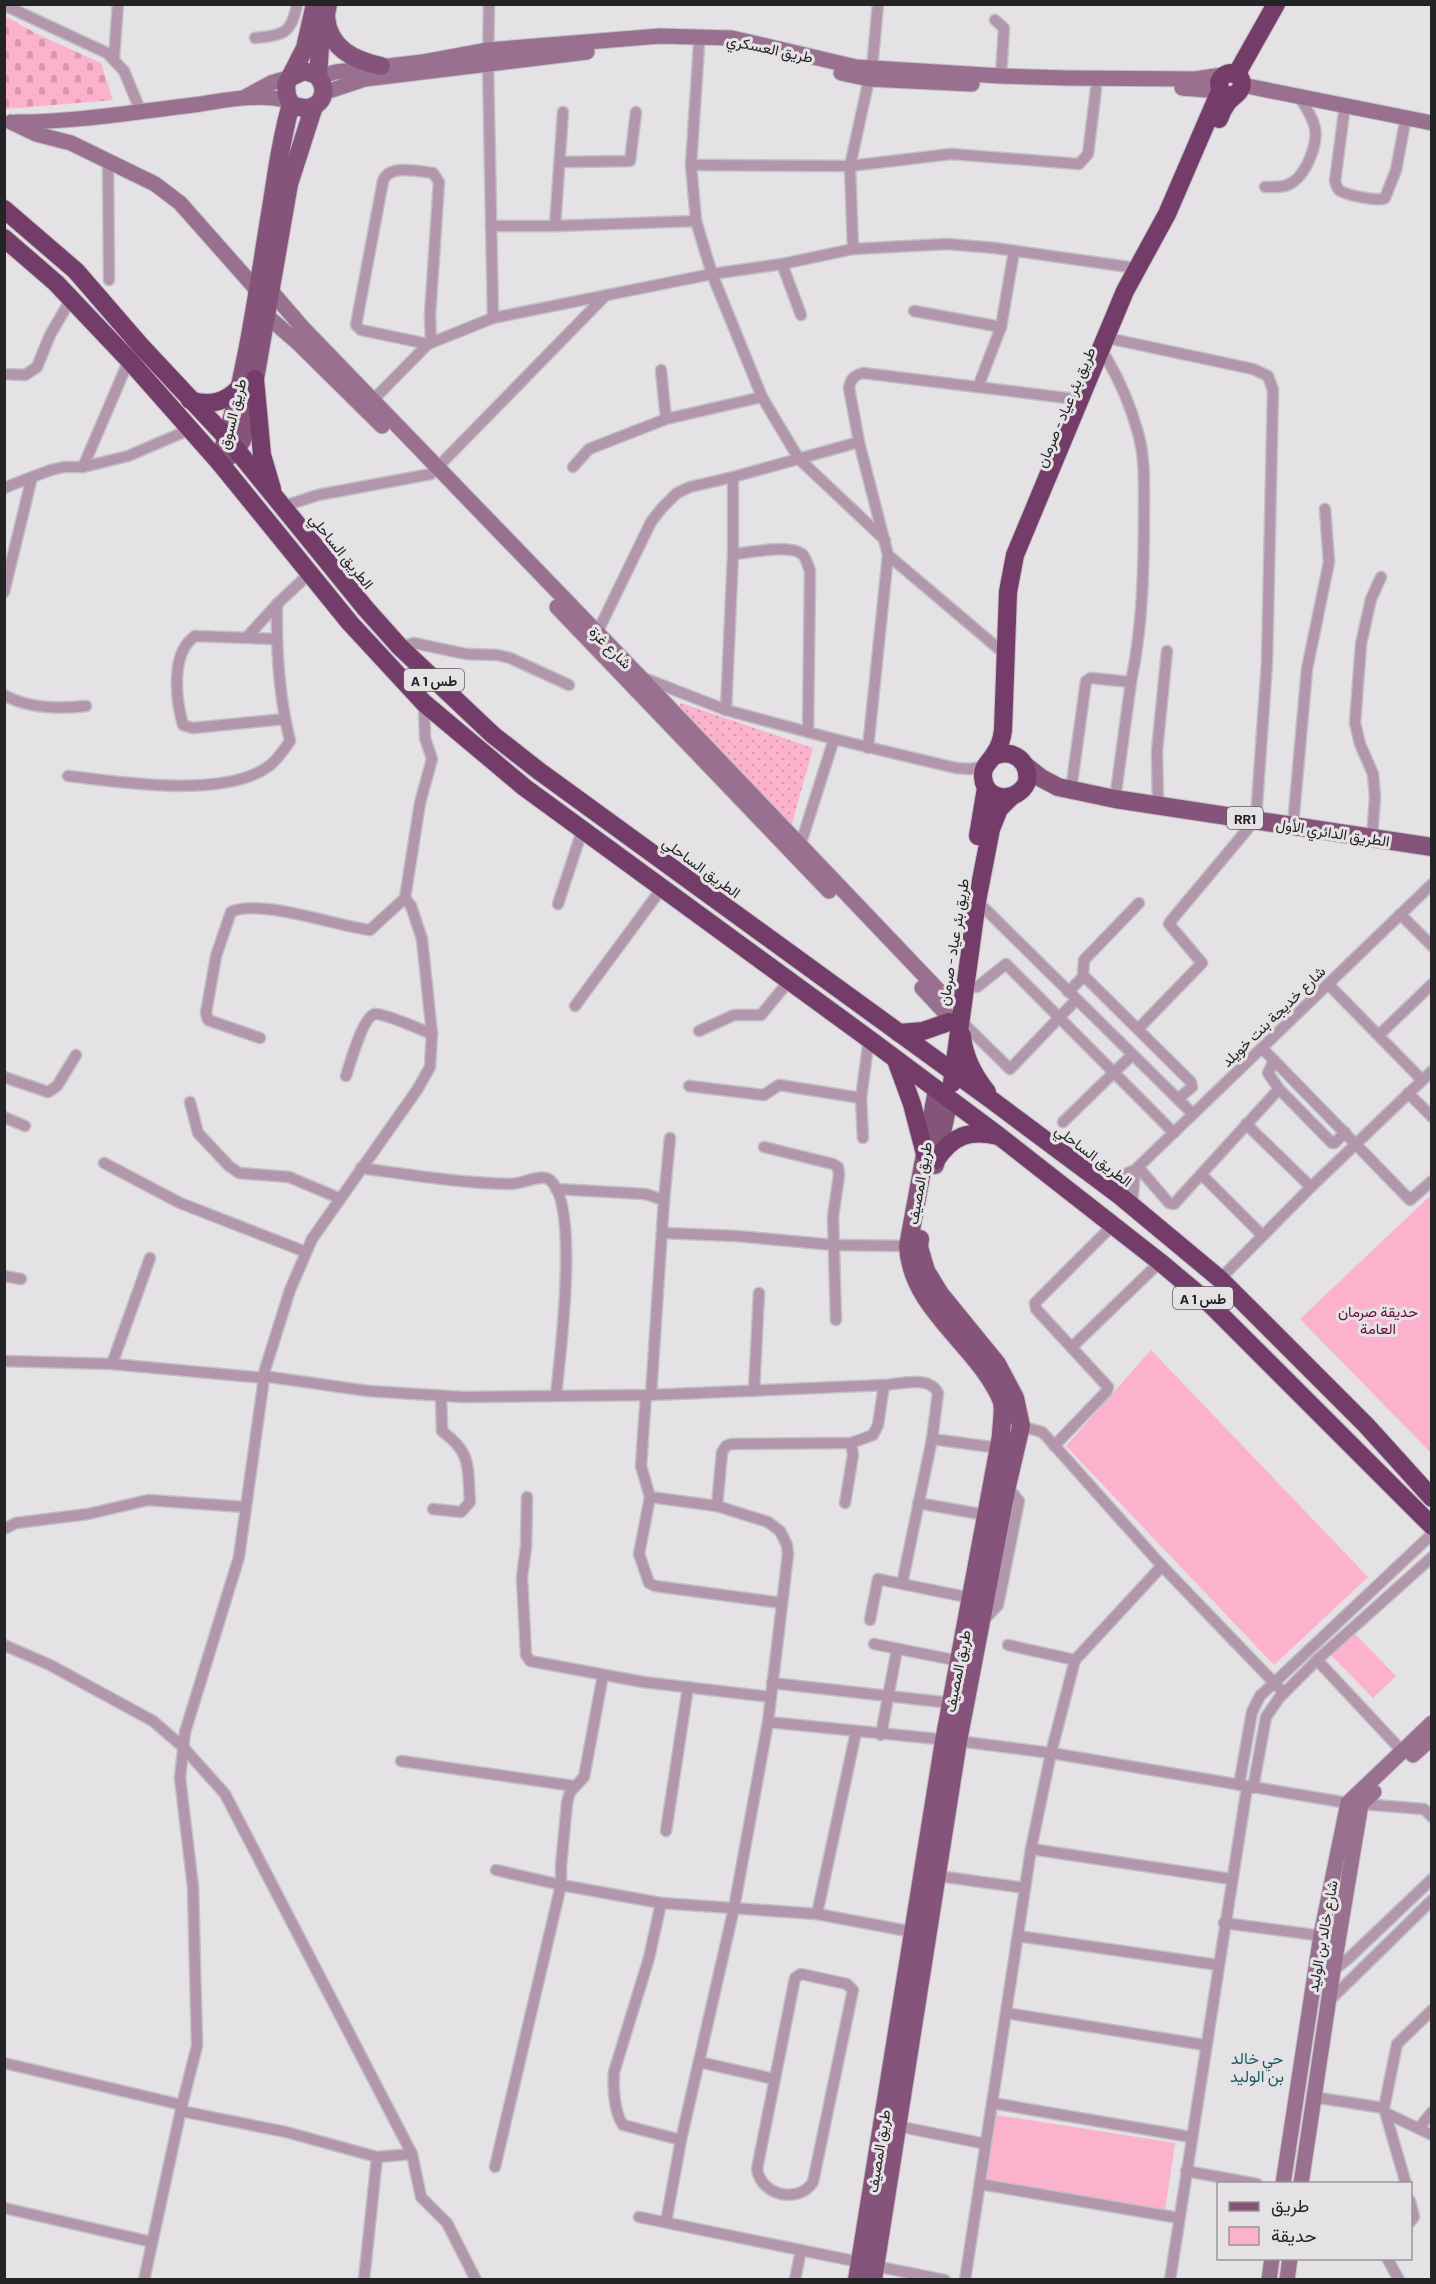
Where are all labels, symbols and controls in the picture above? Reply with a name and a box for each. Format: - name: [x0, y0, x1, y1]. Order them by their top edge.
- street label: طريق العسكري: [724, 30, 815, 71]
- street label: طريق بئر عياد - صرمان: [1032, 344, 1100, 471]
- street label: طريق السوق: [215, 377, 251, 452]
- street label: الطريق الساحلي: [302, 510, 378, 596]
- street label: شارع غزة: [584, 622, 636, 674]
- road number: A 1 طس: [404, 669, 464, 691]
- road number: RR1: [1227, 807, 1263, 829]
- street label: الطريق الدائري الأول: [1274, 814, 1391, 855]
- street label: الطريق الساحلي: [657, 833, 744, 905]
- street label: طريق بئر عياد - صرمان: [934, 877, 974, 1007]
- street label: شارع خديجة بنت خويلد: [1217, 962, 1331, 1072]
- street label: الطريق الساحلي: [1049, 1120, 1136, 1194]
- street label: طريق المصيف: [903, 1140, 937, 1226]
- road number: A 1 طس: [1173, 1287, 1233, 1309]
- park label: حديقة صرمان العامة: [1338, 1302, 1418, 1337]
- street label: طريق المصيف: [940, 1628, 976, 1714]
- street label: شارع خالد بن الوليد: [1303, 1879, 1344, 1994]
- district label: حي خالد بن الوليد: [1230, 2048, 1284, 2087]
- street label: طريق المصيف: [863, 2108, 895, 2194]
- legend: [1217, 2182, 1412, 2260]
- text: طريق: [1271, 2194, 1309, 2217]
- text: حديقة: [1271, 2224, 1317, 2246]

